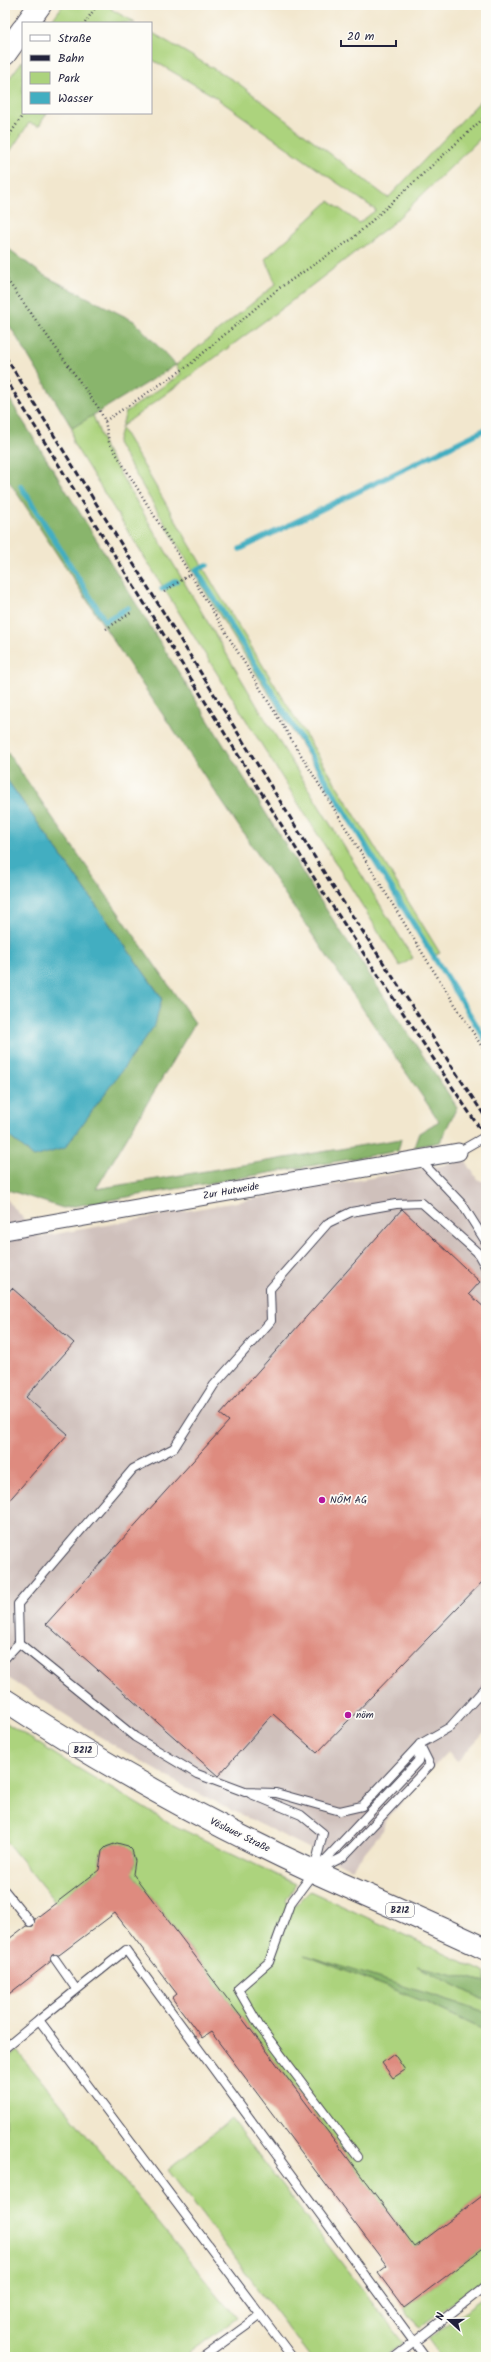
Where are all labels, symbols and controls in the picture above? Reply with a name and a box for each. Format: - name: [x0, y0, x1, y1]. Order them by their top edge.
- legend: [22, 22, 152, 114]
- scale bar: [341, 22, 396, 48]
- text: 20 m: [347, 27, 375, 46]
- text: Straße: [58, 29, 92, 48]
- text: Bahn: [58, 49, 84, 68]
- text: Park: [58, 69, 80, 88]
- text: Wasser: [58, 89, 94, 108]
- street label: Zur Hutweide: [202, 1178, 261, 1204]
- place label: NÖM AG: [330, 1492, 367, 1508]
- marker: NÖM AG: [317, 1495, 327, 1505]
- place label: nöm: [356, 1707, 374, 1723]
- marker: nöm: [343, 1710, 353, 1720]
- road number: B212: [69, 1743, 97, 1757]
- street label: Vöslauer Straße: [207, 1813, 273, 1857]
- road number: B212: [386, 1903, 414, 1917]
- north arrow: [429, 2300, 469, 2340]
- text: N: [431, 2310, 450, 2323]

